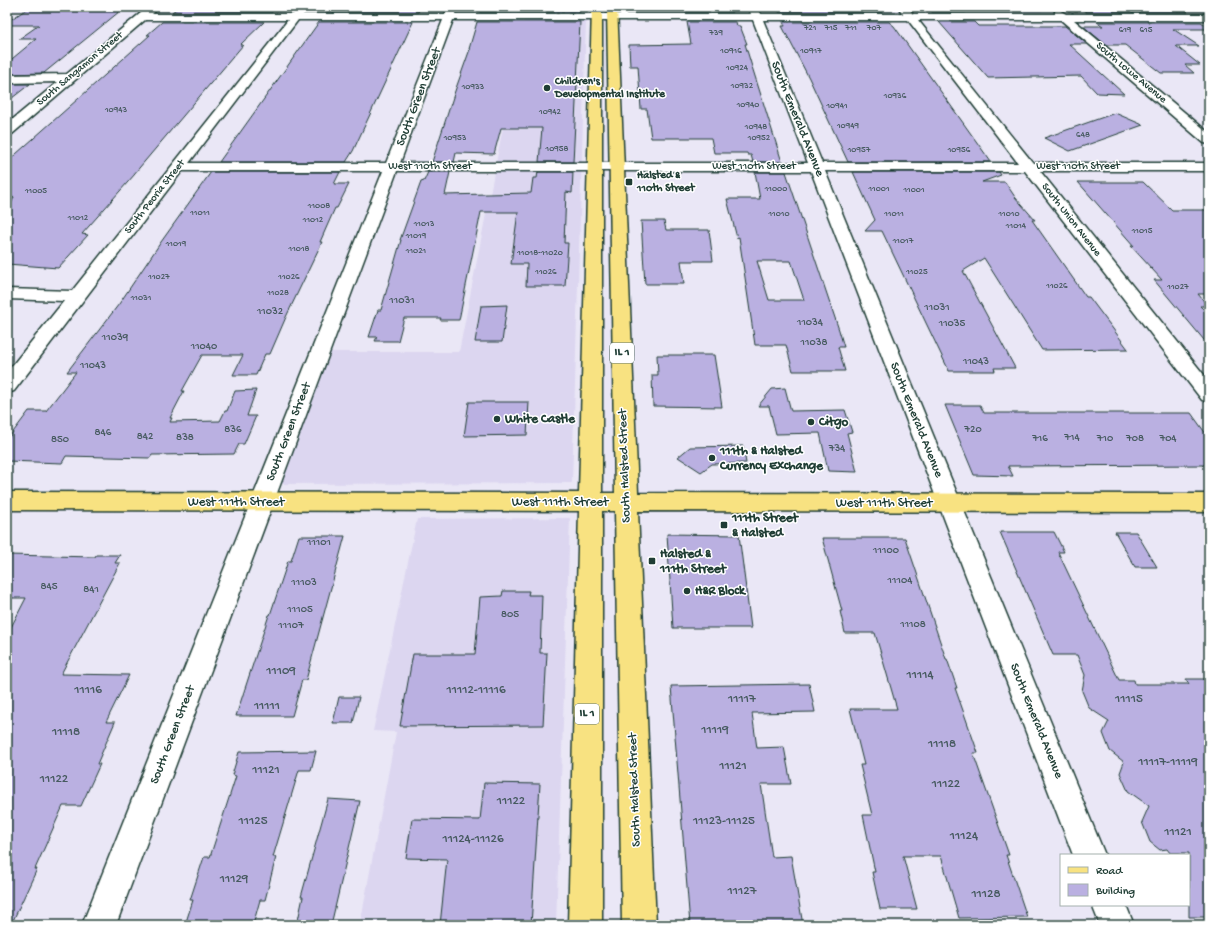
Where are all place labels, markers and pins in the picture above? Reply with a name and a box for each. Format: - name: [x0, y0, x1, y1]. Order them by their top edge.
- place label: Children's Developmental Institute: [554, 76, 666, 101]
- marker: Children's Developmental Institute: [542, 83, 552, 93]
- place label: Halsted & 110th Street: [636, 169, 696, 195]
- marker: Halsted & 110th Street: [624, 177, 634, 187]
- place label: White Castle: [504, 412, 576, 427]
- marker: White Castle: [492, 414, 502, 424]
- place label: Citgo: [818, 415, 849, 430]
- marker: Citgo: [806, 417, 816, 427]
- place label: 111th & Halsted Currency Exchange: [719, 444, 824, 474]
- marker: 111th & Halsted Currency Exchange: [707, 453, 717, 463]
- place label: 111th Street & Halsted: [731, 511, 799, 541]
- marker: 111th Street & Halsted: [719, 520, 729, 530]
- place label: Halsted & 111th Street: [659, 547, 727, 577]
- marker: Halsted & 111th Street: [647, 556, 657, 566]
- place label: H&R Block: [695, 584, 747, 599]
- marker: H&R Block: [682, 586, 692, 596]

